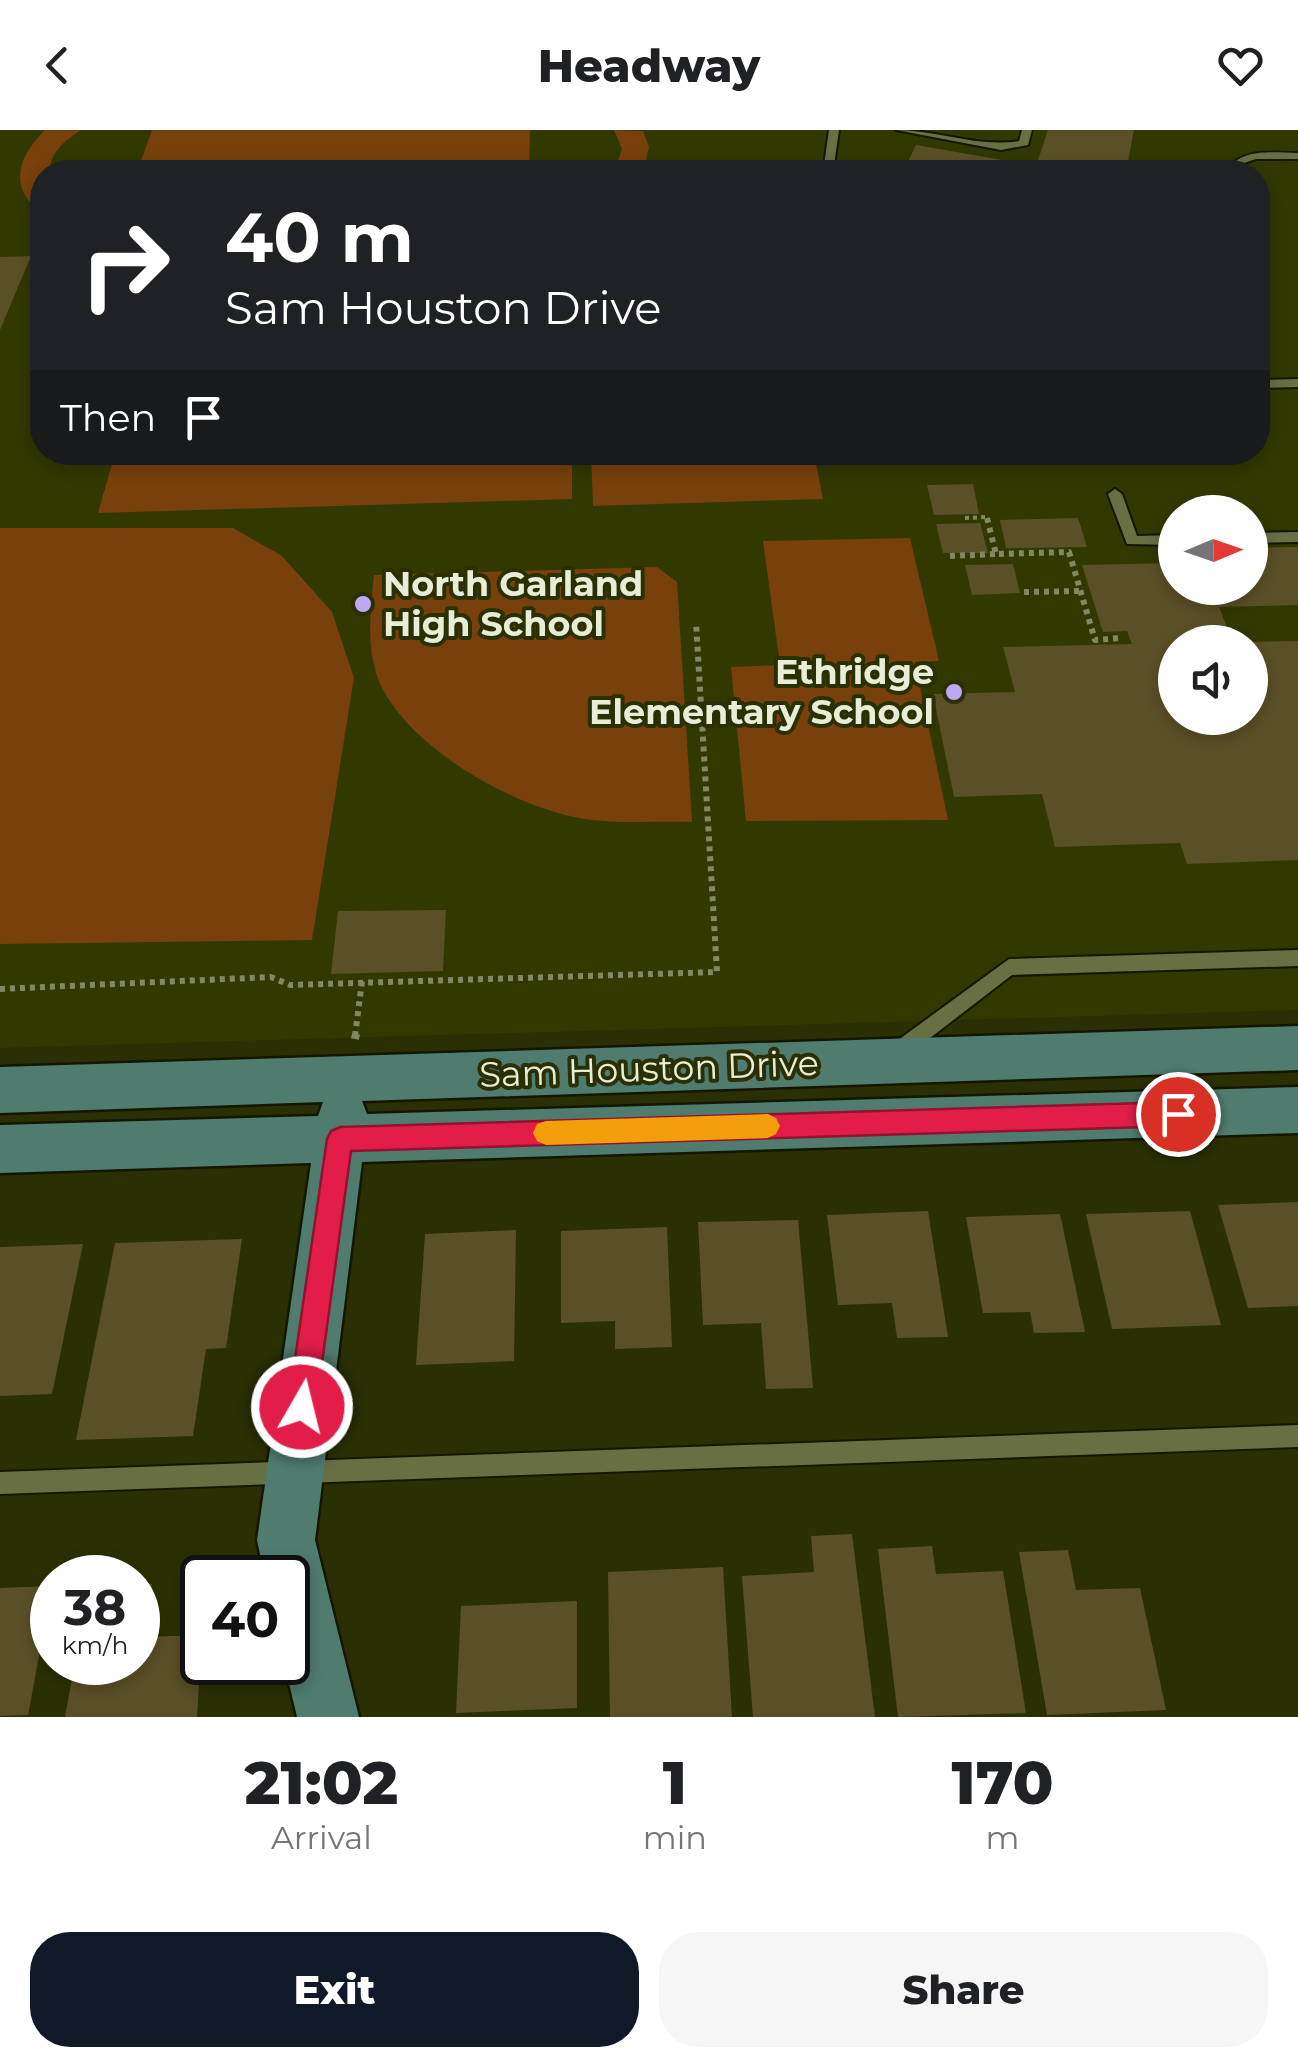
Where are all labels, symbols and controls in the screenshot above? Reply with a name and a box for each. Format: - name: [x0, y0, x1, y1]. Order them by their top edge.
- icon: back: [30, 38, 85, 93]
- text: Headway: [538, 38, 760, 93]
- icon: heart: [1213, 38, 1268, 93]
- text: 40 m: [225, 194, 414, 280]
- icon: right: [60, 200, 190, 330]
- text: Sam Houston Drive: [225, 280, 661, 335]
- icon: arrive: [176, 390, 231, 445]
- text: Then: [60, 394, 156, 441]
- north arrow: [1158, 495, 1268, 605]
- map controls: [1158, 495, 1268, 735]
- place label: North Garland High School: [383, 562, 643, 645]
- marker: North Garland High School: [352, 593, 374, 615]
- button: sound: [1158, 625, 1268, 735]
- place label: Ethridge Elementary School: [589, 650, 934, 733]
- marker: Ethridge Elementary School: [943, 681, 965, 703]
- street label: Sam Houston Drive: [479, 1041, 819, 1096]
- pin: [1136, 1072, 1221, 1157]
- icon: arrive: [1151, 1087, 1206, 1142]
- position arrow: [250, 1355, 354, 1459]
- speed limit sign: 40: [180, 1555, 310, 1685]
- text: 38: [64, 1577, 126, 1638]
- text: km/h: [62, 1630, 128, 1660]
- text: 21:02: [244, 1746, 398, 1819]
- text: 1: [663, 1746, 687, 1819]
- text: 170: [951, 1746, 1054, 1819]
- text: Arrival: [271, 1818, 372, 1857]
- text: min: [643, 1818, 707, 1857]
- text: m: [986, 1818, 1019, 1857]
- button: Exit: [30, 1932, 639, 2047]
- button: Share: [659, 1932, 1268, 2047]

